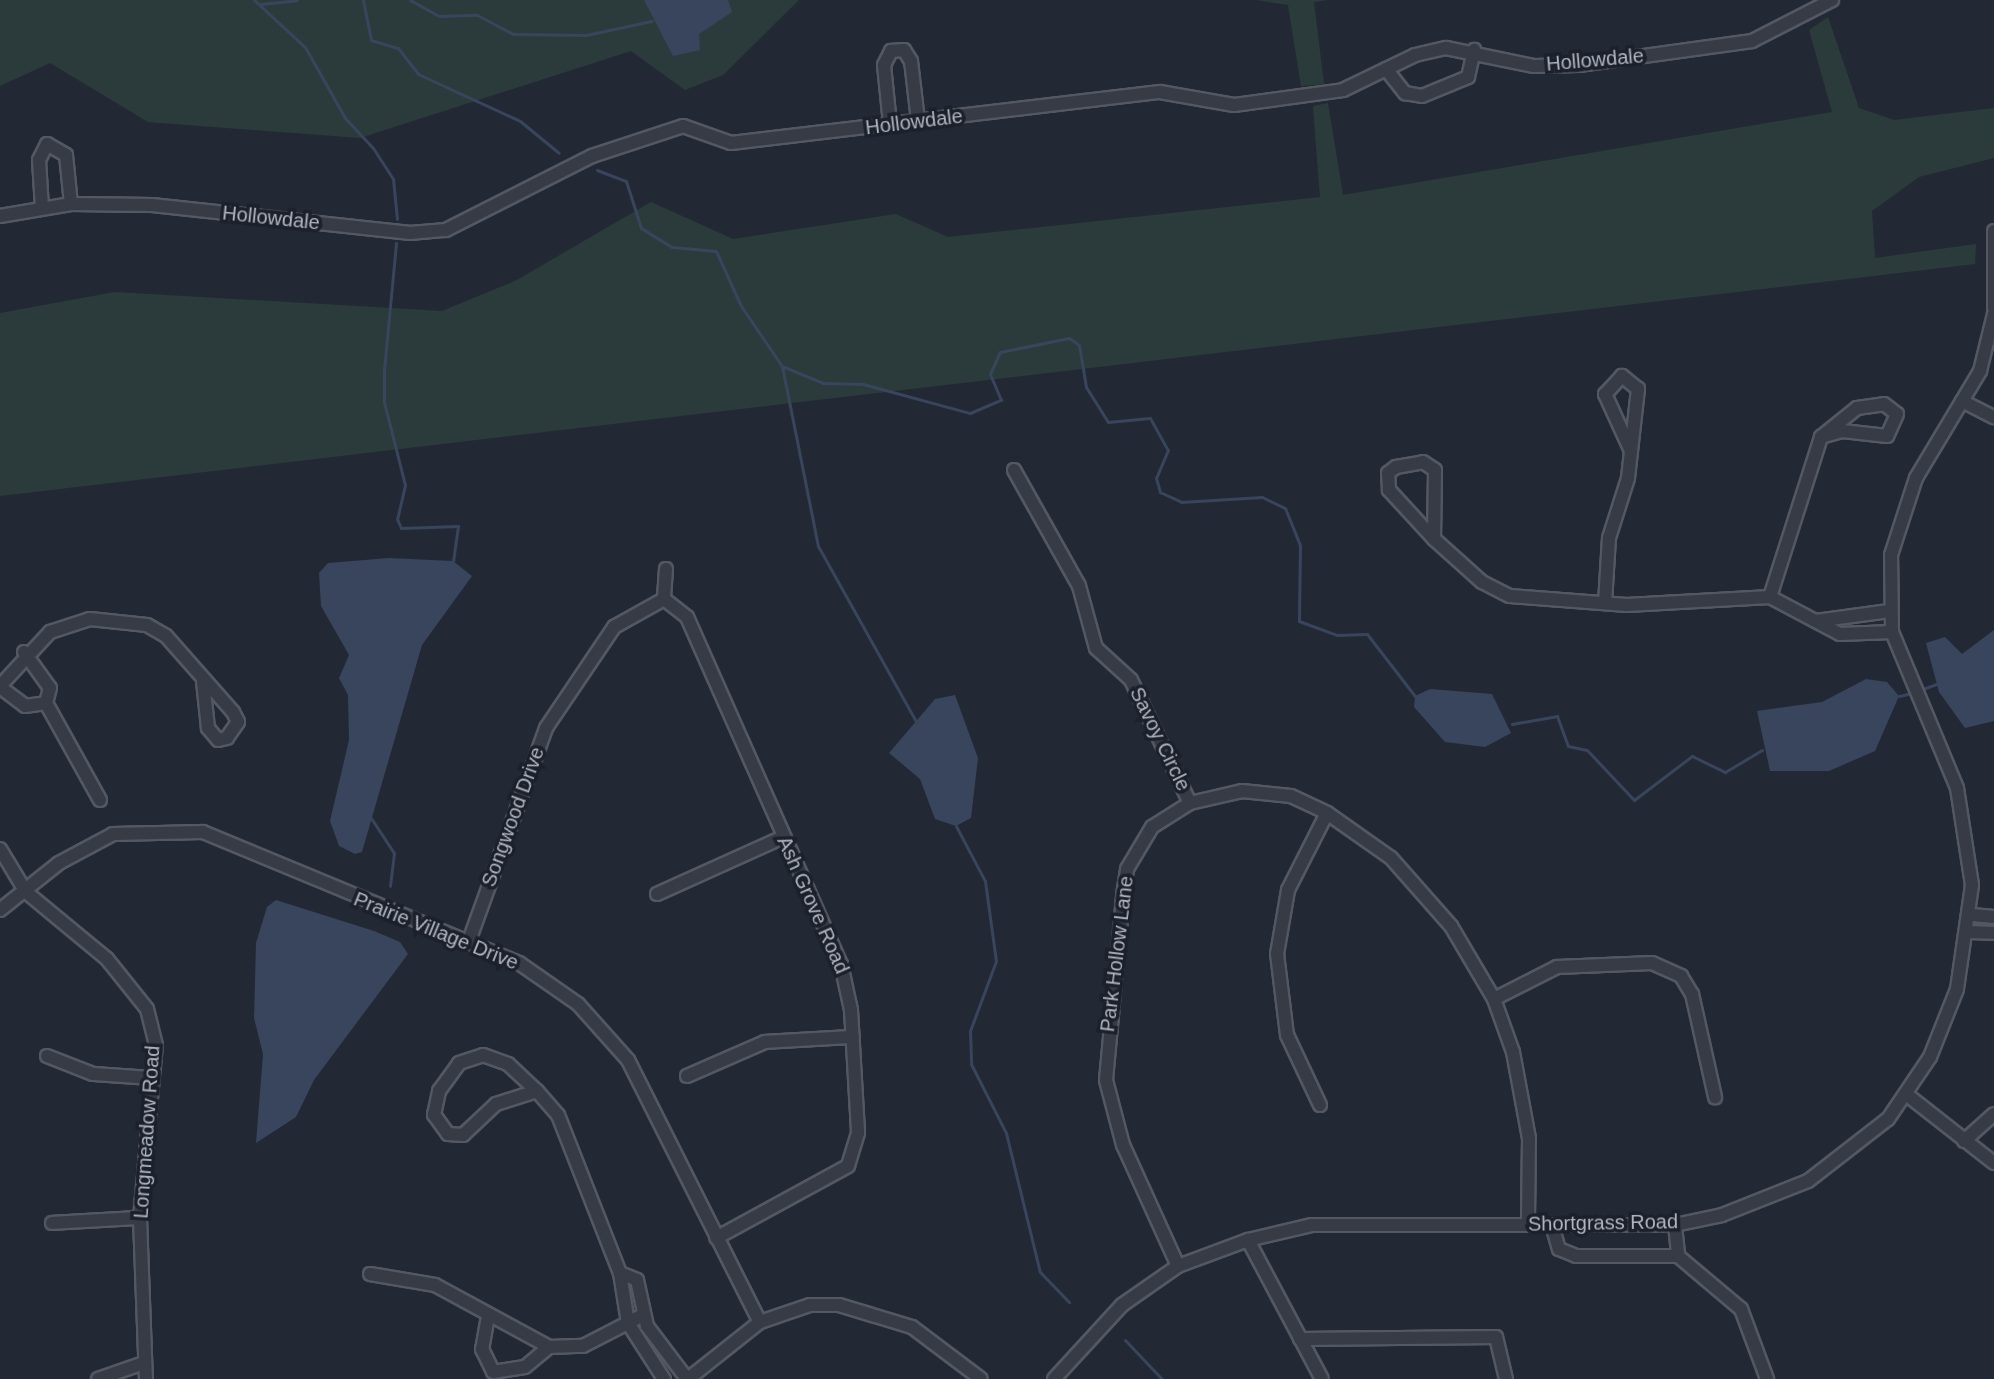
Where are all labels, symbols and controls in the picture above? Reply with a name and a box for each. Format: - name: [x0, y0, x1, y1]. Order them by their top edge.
- street label: Hollowdale: [1545, 44, 1645, 76]
- street label: Hollowdale: [864, 104, 964, 140]
- street label: Hollowdale: [221, 201, 321, 235]
- street label: Savoy Circle: [1125, 683, 1195, 795]
- street label: Songwood Drive: [477, 744, 549, 890]
- street label: Ash Grove Road: [772, 833, 854, 977]
- street label: Park Hollow Lane: [1096, 875, 1138, 1033]
- street label: Prairie Village Drive: [350, 887, 522, 975]
- street label: Longmeadow Road: [129, 1045, 165, 1219]
- street label: Shortgrass Road: [1528, 1210, 1678, 1236]

